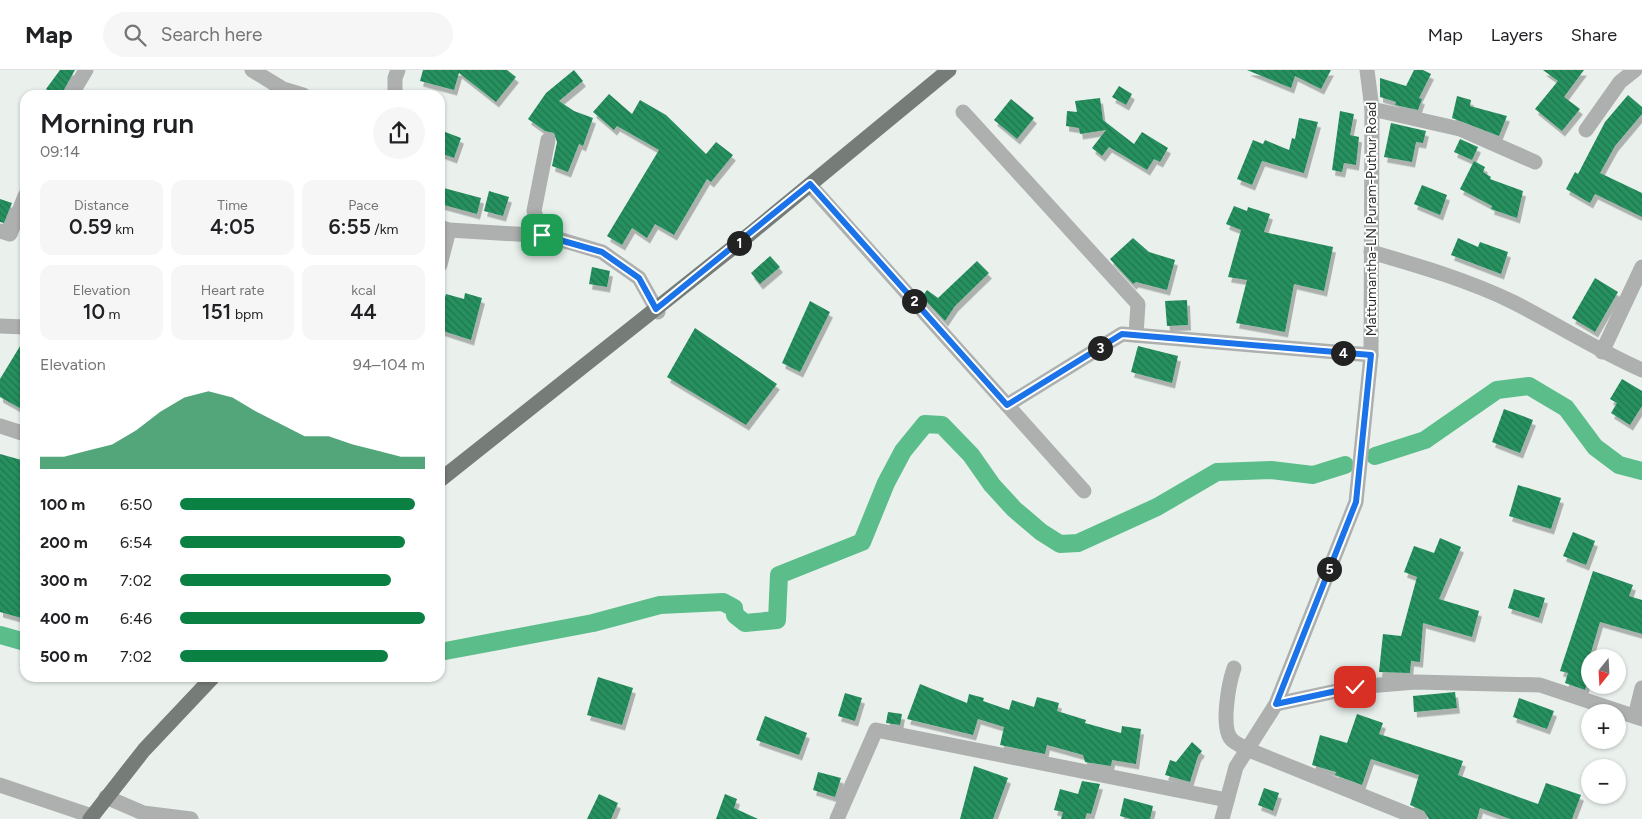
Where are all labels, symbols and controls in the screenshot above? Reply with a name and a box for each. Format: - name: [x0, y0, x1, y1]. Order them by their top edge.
- search box: [103, 12, 453, 57]
- text: Map: [25, 20, 73, 49]
- icon: search: [121, 21, 149, 49]
- text: Search here: [161, 23, 262, 46]
- text: Map: [1428, 24, 1463, 46]
- text: Layers: [1491, 24, 1543, 46]
- text: Share: [1571, 24, 1617, 46]
- street label: Mattumantha-LN Puram-Puthur Road: [1363, 102, 1380, 336]
- text: Morning run: [40, 106, 194, 140]
- button: share: [373, 107, 425, 159]
- text: 09:14: [40, 142, 80, 161]
- text: Distance: [74, 197, 129, 214]
- text: Time: [217, 197, 248, 214]
- text: Pace: [348, 197, 379, 214]
- text: 0.59: [69, 214, 112, 239]
- text: 4:05: [210, 214, 255, 239]
- text: 6:55: [329, 214, 371, 239]
- pin: [521, 214, 563, 256]
- text: km: [112, 221, 134, 238]
- text: /km: [371, 221, 398, 238]
- icon: arrive: [528, 221, 556, 249]
- pin: 1: [726, 230, 752, 256]
- text: 1: [737, 235, 742, 252]
- text: Elevation: [73, 282, 130, 299]
- text: Heart rate: [201, 282, 264, 299]
- text: kcal: [351, 282, 376, 299]
- pin: 2: [902, 288, 926, 314]
- text: 2: [910, 293, 919, 310]
- text: 10: [83, 299, 105, 324]
- text: 151: [202, 299, 231, 324]
- text: 44: [350, 299, 377, 324]
- text: m: [105, 306, 120, 323]
- text: bpm: [231, 306, 263, 323]
- pin: 3: [1088, 336, 1112, 360]
- text: 3: [1097, 340, 1104, 357]
- pin: 4: [1330, 340, 1356, 366]
- text: 4: [1339, 345, 1348, 362]
- text: Elevation: [40, 355, 106, 374]
- text: 94–104 m: [353, 355, 425, 374]
- text: 100 m: [40, 495, 85, 514]
- text: 6:50: [120, 495, 153, 514]
- text: 200 m: [40, 533, 88, 552]
- text: 6:54: [120, 533, 152, 552]
- pin: 5: [1316, 556, 1342, 582]
- text: 5: [1325, 561, 1334, 578]
- text: 300 m: [40, 571, 87, 590]
- text: 7:02: [120, 571, 152, 590]
- text: 400 m: [40, 609, 89, 628]
- text: 6:46: [120, 609, 152, 628]
- text: 500 m: [40, 647, 88, 666]
- text: 7:02: [120, 647, 152, 666]
- north arrow: [1581, 649, 1626, 694]
- map controls: [1581, 649, 1626, 804]
- pin: [1334, 666, 1376, 708]
- icon: check: [1341, 673, 1369, 701]
- button: +: [1581, 704, 1626, 749]
- button: −: [1581, 759, 1626, 804]

